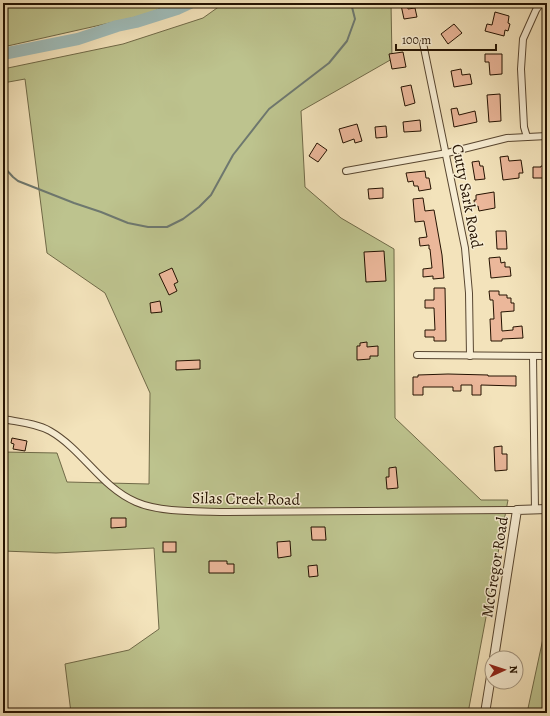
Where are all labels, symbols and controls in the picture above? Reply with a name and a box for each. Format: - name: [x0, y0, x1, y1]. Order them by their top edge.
- scale bar: [396, 26, 496, 52]
- text: 100 m: [402, 32, 431, 48]
- street label: Cutty Sark Road: [446, 142, 488, 251]
- street label: Silas Creek Road: [192, 487, 301, 511]
- street label: McGregor Road: [476, 515, 514, 619]
- north arrow: [484, 650, 524, 690]
- text: N: [506, 665, 521, 674]

